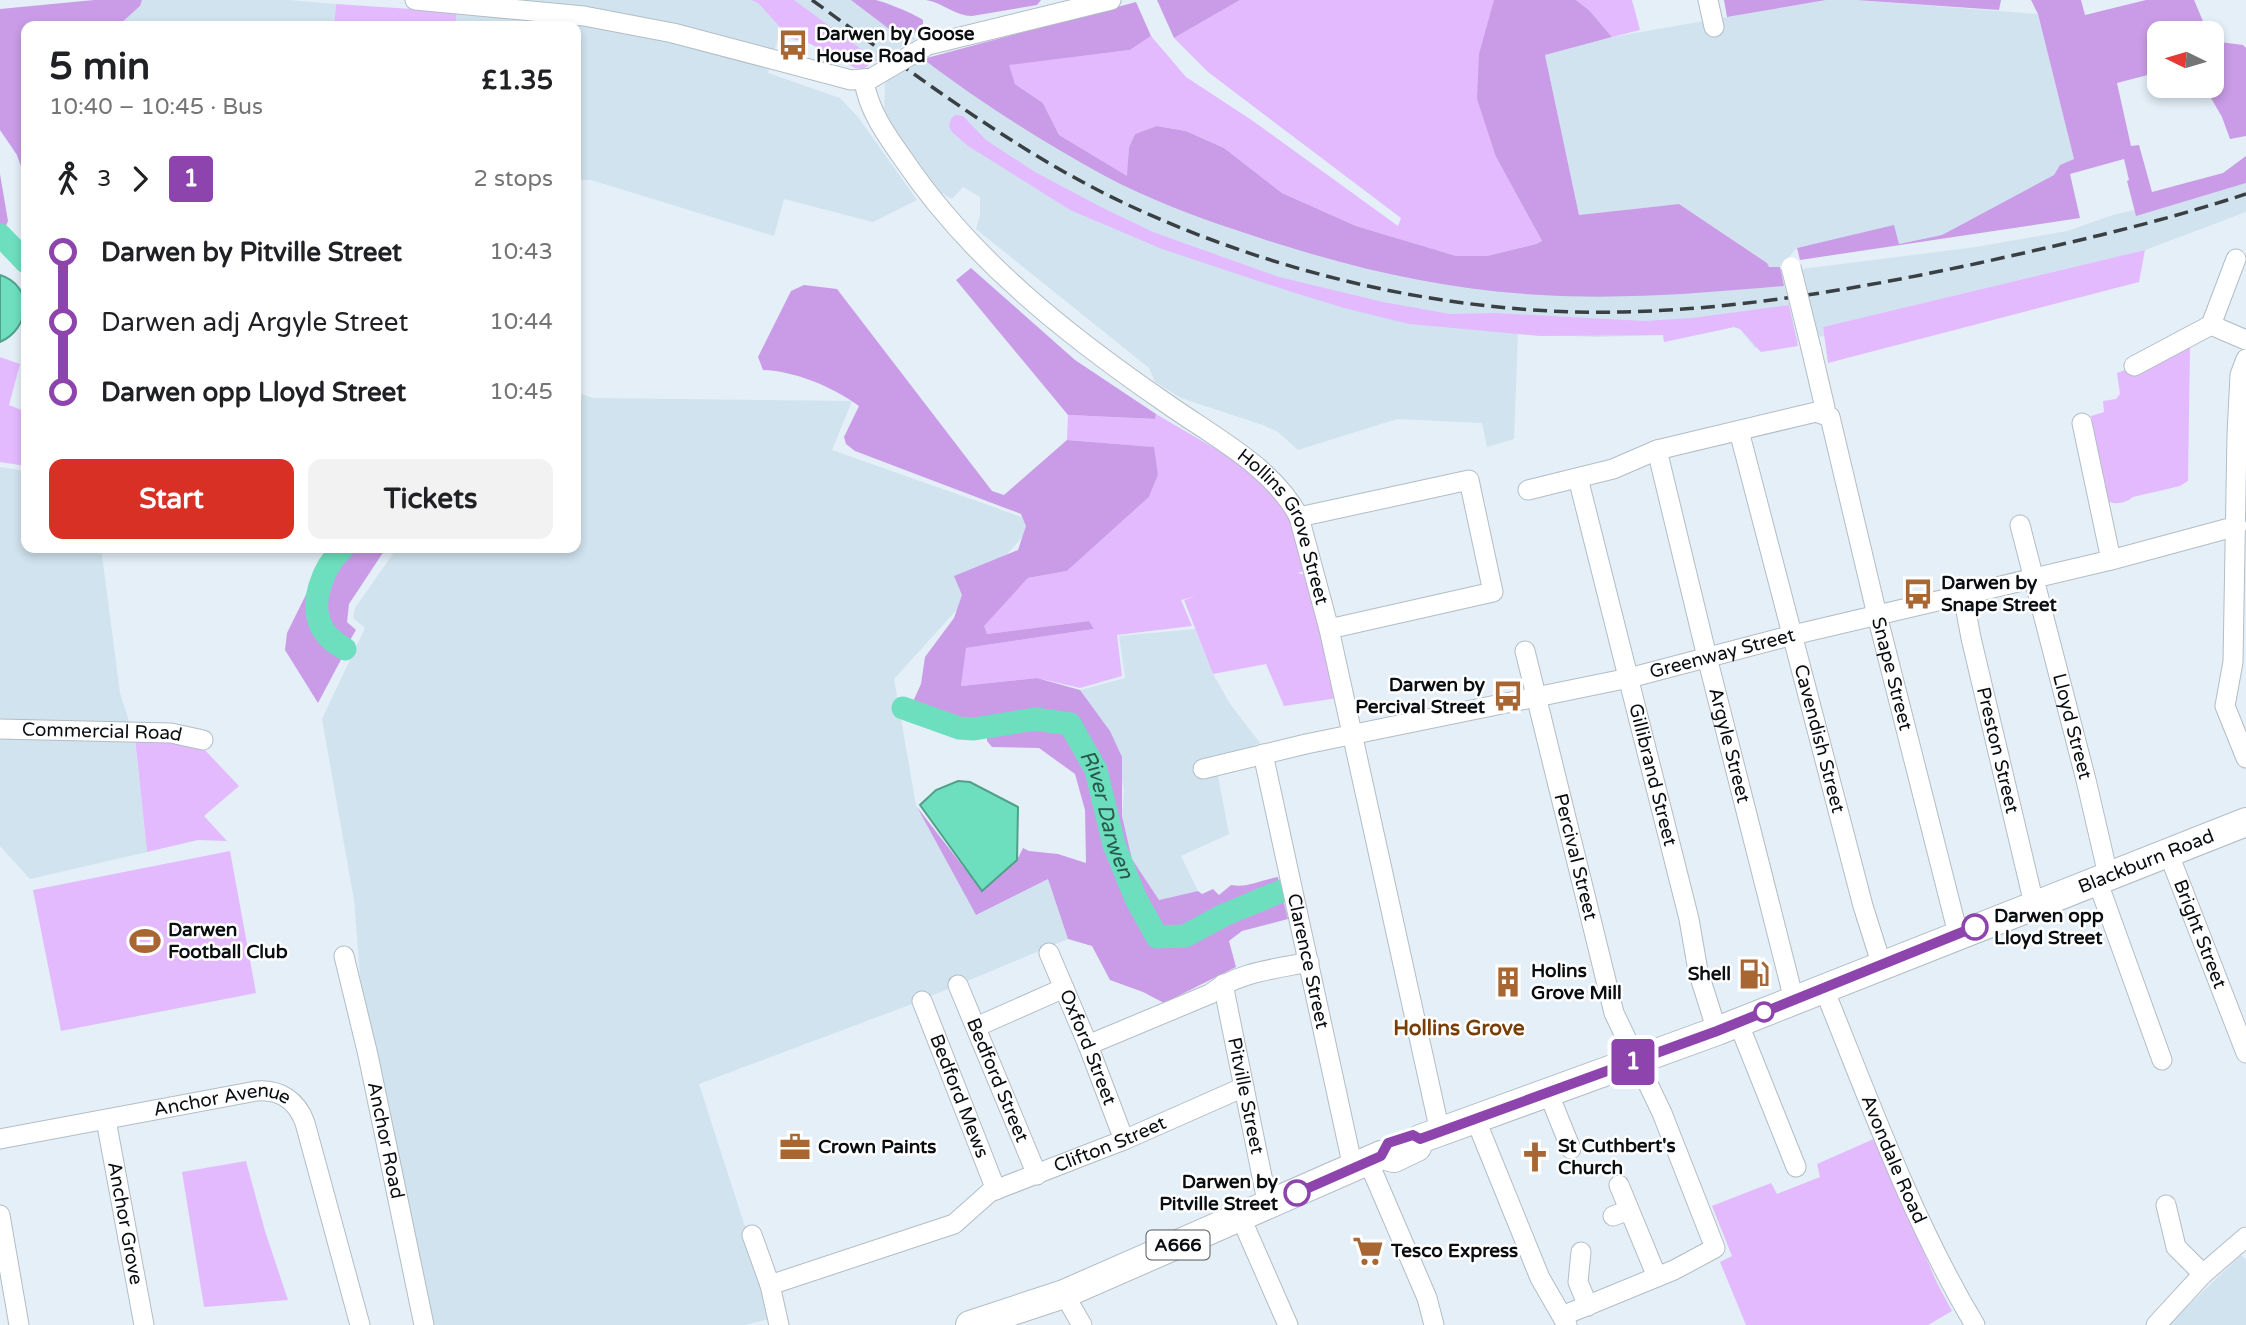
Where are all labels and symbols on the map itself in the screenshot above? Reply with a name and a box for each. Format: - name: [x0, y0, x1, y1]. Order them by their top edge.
- north arrow: [2147, 21, 2224, 98]
- place label: Darwen by Goose House Road: [816, 23, 975, 67]
- bus stop icon: Darwen by Goose House Road: [776, 28, 810, 62]
- street label: Hollins Grove Street: [1233, 444, 1333, 607]
- place label: Darwen by Snape Street: [1941, 572, 2058, 617]
- bus stop icon: Darwen by Snape Street: [1901, 577, 1935, 611]
- street label: Snape Street: [1867, 615, 1917, 733]
- street label: Greenway Street: [1647, 624, 1797, 683]
- street label: Cavendish Street: [1789, 662, 1849, 815]
- street label: Lloyd Street: [2048, 671, 2096, 782]
- place label: Darwen by Percival Street: [1355, 674, 1486, 718]
- bus stop icon: Darwen by Percival Street: [1491, 679, 1525, 713]
- street label: Argyle Street: [1704, 685, 1755, 805]
- street label: Preston Street: [1972, 685, 2023, 815]
- street label: Gillibrand Street: [1624, 701, 1681, 848]
- street label: Commercial Road: [22, 719, 184, 746]
- water label: River Darwen: [1075, 745, 1139, 883]
- street label: Percival Street: [1549, 791, 1602, 923]
- street label: Blackburn Road: [2075, 825, 2217, 898]
- street label: Bright Street: [2169, 876, 2231, 992]
- street label: Clarence Street: [1283, 891, 1333, 1031]
- place label: Darwen opp Lloyd Street: [1994, 905, 2104, 950]
- marker: Darwen opp Lloyd Street: [1962, 914, 1988, 940]
- place label: Darwen Football Club: [168, 919, 288, 963]
- sports icon: Darwen Football Club: [128, 924, 162, 958]
- fuel station icon: Shell: [1737, 957, 1771, 991]
- place label: Holins Grove Mill: [1531, 960, 1622, 1004]
- place label: Shell: [1688, 963, 1731, 985]
- building icon: Holins Grove Mill: [1491, 965, 1525, 999]
- street label: Oxford Street: [1055, 986, 1121, 1108]
- unlabelled marker: [1754, 1002, 1774, 1022]
- street label: Bedford Street: [962, 1015, 1033, 1145]
- district label: Hollins Grove: [1393, 1016, 1525, 1041]
- street label: Bedford Mews: [925, 1031, 993, 1161]
- street label: Pitville Street: [1223, 1035, 1268, 1156]
- line badge: 1: [1610, 1039, 1656, 1085]
- street label: Anchor Avenue: [152, 1080, 295, 1121]
- street label: Anchor Road: [363, 1080, 409, 1201]
- street label: Avondale Road: [1857, 1092, 1931, 1227]
- street label: Clifton Street: [1051, 1112, 1170, 1177]
- office icon: Crown Paints: [778, 1130, 812, 1164]
- place label: St Cuthbert's Church: [1558, 1135, 1676, 1179]
- place label: Crown Paints: [818, 1136, 936, 1158]
- church icon: St Cuthbert's Church: [1518, 1140, 1552, 1174]
- street label: Anchor Grove: [103, 1160, 147, 1287]
- place label: Darwen by Pitville Street: [1159, 1171, 1279, 1215]
- marker: Darwen by Pitville Street: [1284, 1180, 1310, 1206]
- road number: A666: [1146, 1230, 1210, 1260]
- supermarket icon: Tesco Express: [1351, 1234, 1385, 1268]
- place label: Tesco Express: [1390, 1240, 1518, 1263]

